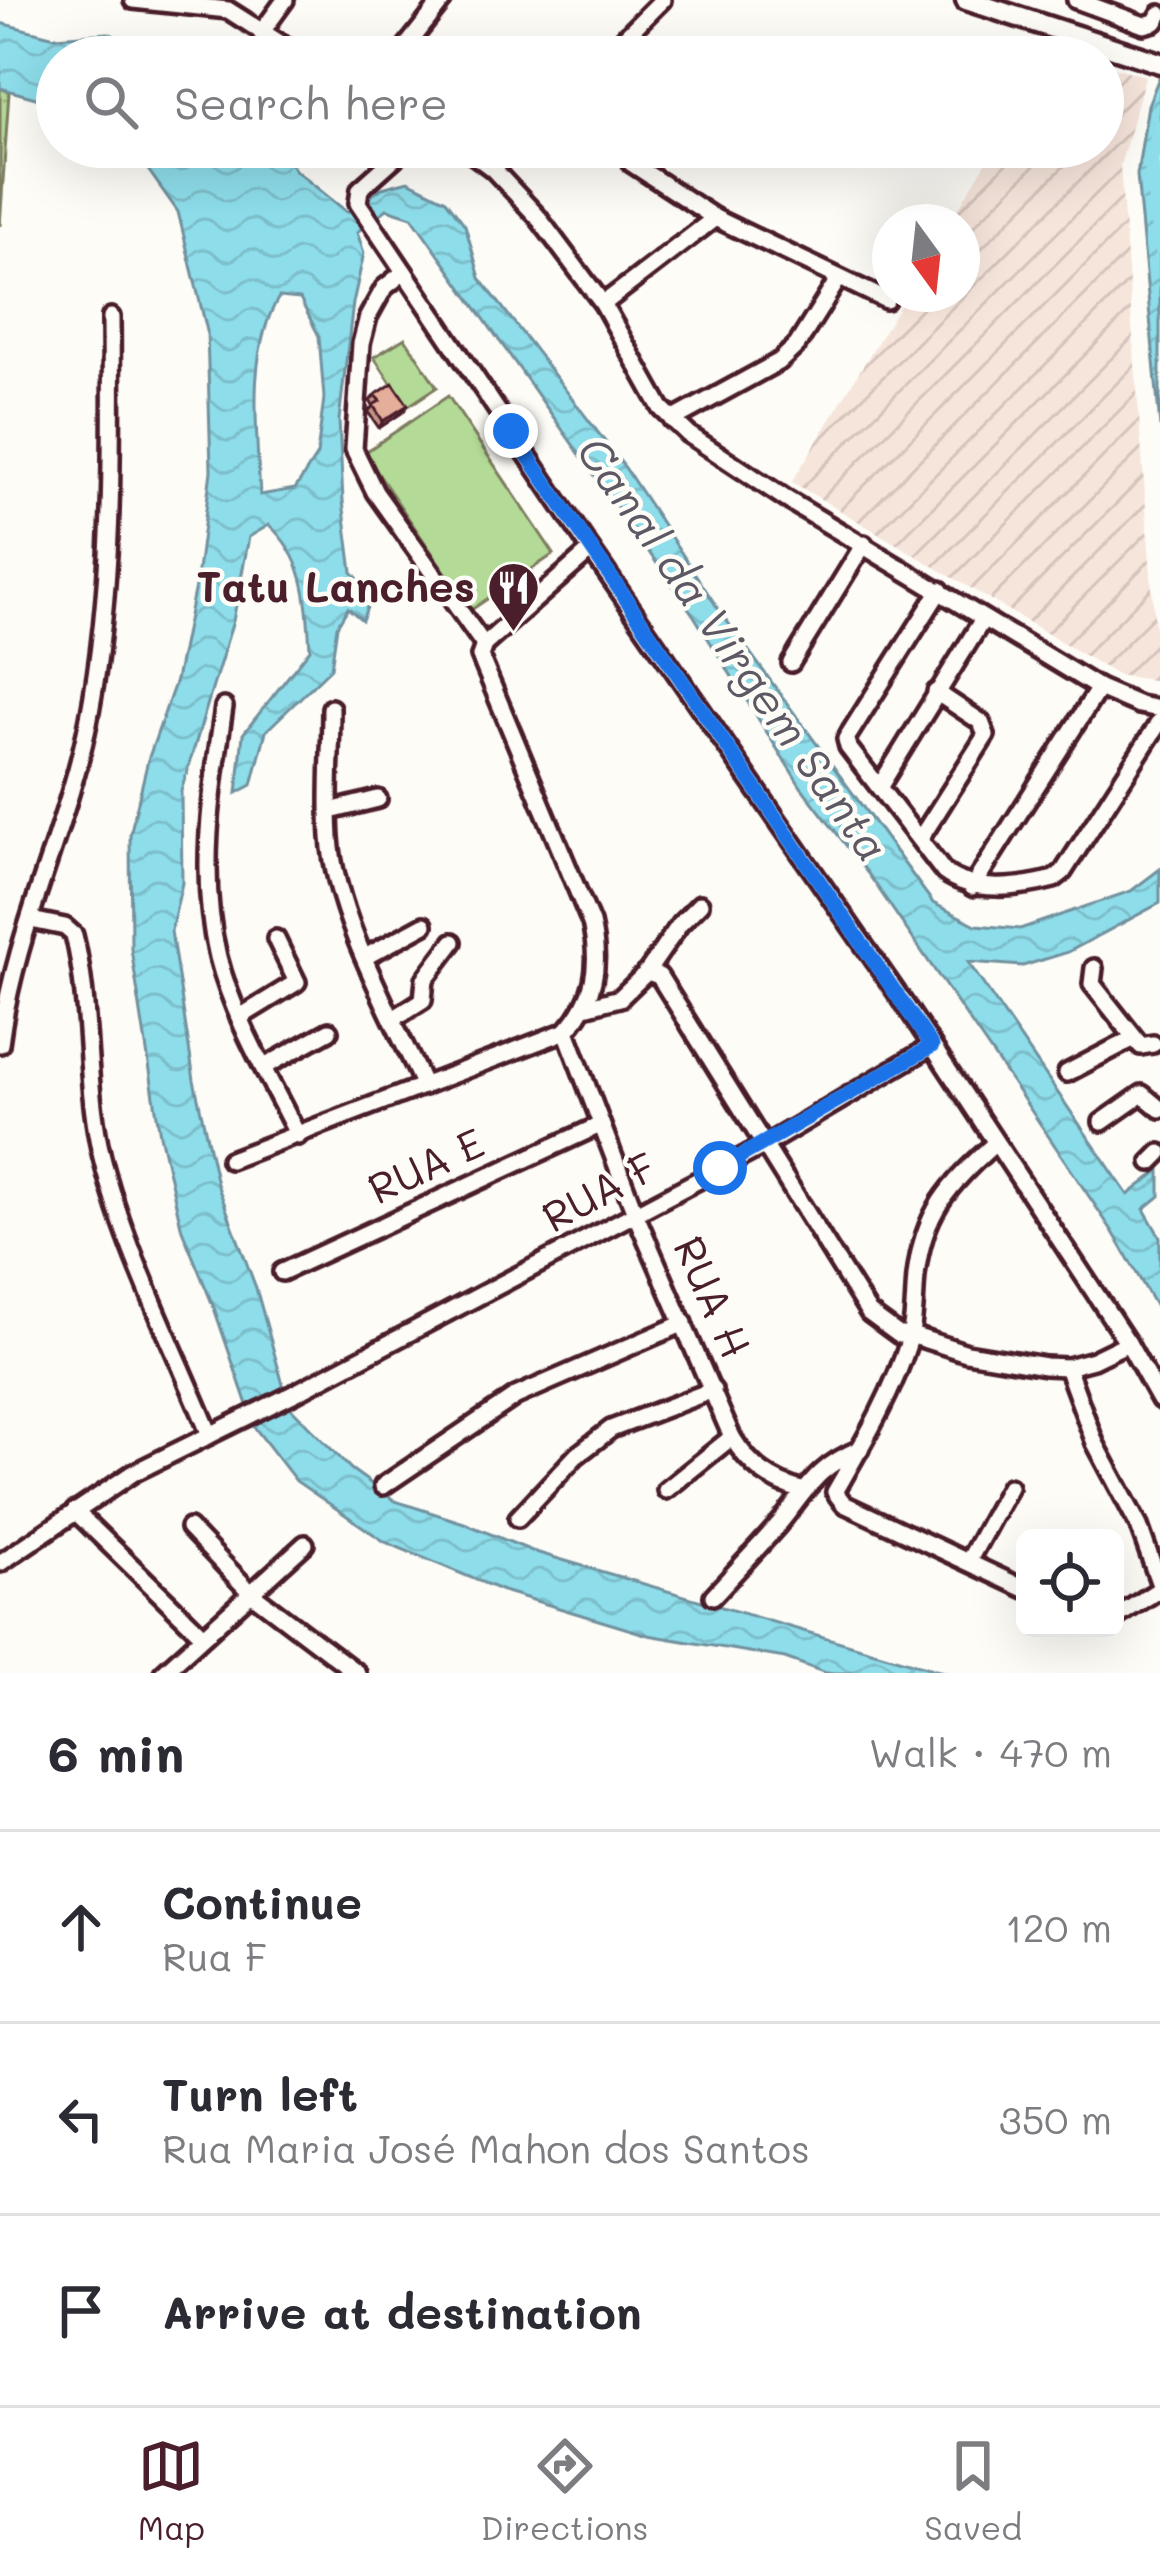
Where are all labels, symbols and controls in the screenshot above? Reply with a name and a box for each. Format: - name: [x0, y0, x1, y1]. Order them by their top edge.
- search box: [36, 36, 1124, 168]
- icon: search: [78, 69, 144, 135]
- text: Search here: [174, 73, 448, 131]
- north arrow: [872, 204, 980, 312]
- route end: [484, 404, 538, 458]
- water label: Canal da Virgem Santa: [566, 424, 904, 872]
- place label: Tatu Lanches: [197, 558, 475, 613]
- restaurant icon: Tatu Lanches: [486, 559, 542, 633]
- street label: RUA E: [359, 1114, 492, 1215]
- street label: RUA F: [532, 1138, 665, 1243]
- route start: [693, 1141, 747, 1195]
- street label: RUA H: [662, 1227, 764, 1366]
- map controls: [1016, 1529, 1124, 1637]
- button: locate: [1016, 1529, 1124, 1637]
- text: 6 min: [48, 1718, 184, 1785]
- text: Walk · 470 m: [869, 1726, 1112, 1777]
- text: Continue: [162, 1872, 362, 1930]
- icon: ahead: [48, 1894, 114, 1960]
- text: 120 m: [1005, 1901, 1112, 1952]
- text: Rua F: [162, 1930, 267, 1981]
- text: Turn left: [162, 2064, 358, 2122]
- icon: left: [48, 2086, 114, 2152]
- text: 350 m: [999, 2093, 1112, 2144]
- text: Rua Maria José Mahon dos Santos: [162, 2122, 810, 2173]
- icon: arrive: [48, 2278, 114, 2344]
- text: Arrive at destination: [162, 2282, 642, 2340]
- tab: Map: [138, 2433, 205, 2548]
- tab: Directions: [481, 2433, 648, 2548]
- tab: Saved: [924, 2433, 1022, 2548]

